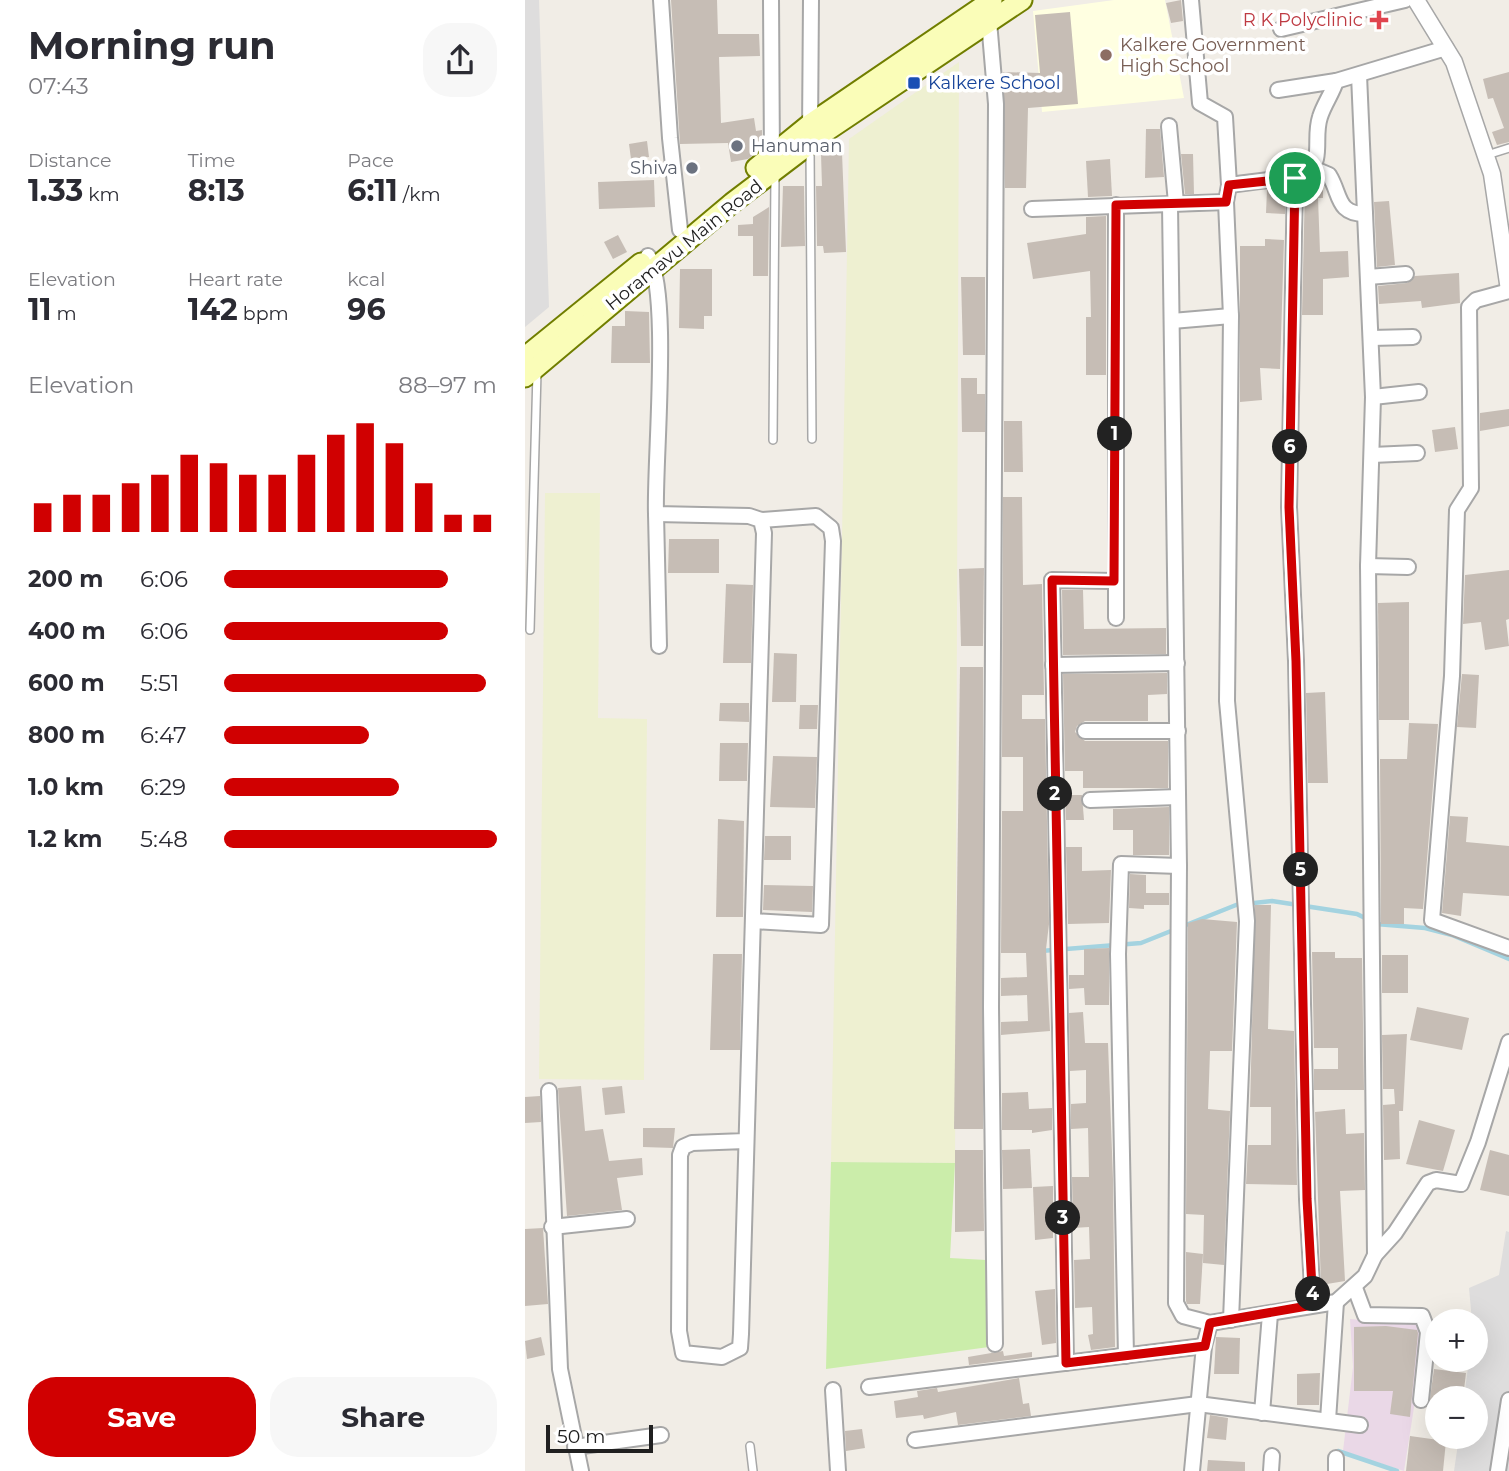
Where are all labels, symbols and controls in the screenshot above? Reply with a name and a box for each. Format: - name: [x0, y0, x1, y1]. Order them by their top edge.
- place label: R K Polyclinic: [1243, 9, 1363, 31]
- marker: R K Polyclinic: [1369, 10, 1389, 30]
- text: Morning run: [28, 22, 276, 69]
- button: share: [423, 23, 497, 97]
- place label: Kalkere Government High School: [1120, 34, 1306, 77]
- marker: Kalkere Government High School: [1098, 47, 1114, 63]
- text: 07:43: [28, 72, 89, 100]
- place label: Kalkere School: [928, 72, 1061, 94]
- marker: Kalkere School: [906, 75, 922, 91]
- place label: Hanuman: [751, 135, 842, 157]
- marker: Hanuman: [729, 138, 745, 154]
- pin: [1265, 148, 1325, 208]
- text: Distance: [28, 149, 111, 172]
- text: Time: [188, 149, 235, 172]
- text: Pace: [347, 149, 394, 172]
- place label: Shiva: [630, 157, 678, 179]
- icon: arrive: [1276, 159, 1314, 197]
- marker: Shiva: [684, 160, 700, 176]
- text: 1.33: [28, 172, 83, 209]
- text: 8:13: [188, 172, 245, 209]
- text: 6:11: [347, 172, 398, 209]
- street label: Horamavu Main Road: [601, 175, 767, 315]
- text: km: [83, 183, 120, 206]
- text: /km: [398, 183, 441, 206]
- text: Elevation: [28, 268, 116, 291]
- text: Heart rate: [188, 268, 283, 291]
- text: kcal: [347, 268, 385, 291]
- text: 11: [28, 291, 52, 328]
- text: 142: [188, 291, 238, 328]
- text: 96: [347, 291, 386, 328]
- text: m: [52, 302, 77, 325]
- text: bpm: [238, 302, 289, 325]
- text: Elevation: [28, 371, 134, 399]
- text: 88–97 m: [398, 371, 497, 399]
- pin: 1: [1097, 416, 1133, 452]
- text: 1: [1111, 422, 1118, 445]
- pin: 6: [1273, 430, 1307, 464]
- text: 6: [1283, 435, 1296, 458]
- text: 200 m: [28, 565, 103, 593]
- text: 6:06: [140, 565, 188, 593]
- text: 400 m: [28, 617, 106, 645]
- text: 6:06: [140, 617, 188, 645]
- text: 600 m: [28, 669, 105, 697]
- text: 5:51: [140, 669, 179, 697]
- text: 800 m: [28, 721, 105, 749]
- text: 6:47: [140, 721, 187, 749]
- text: 1.0 km: [28, 773, 104, 801]
- text: 6:29: [140, 773, 186, 801]
- pin: 2: [1037, 776, 1073, 812]
- text: 2: [1049, 782, 1060, 805]
- text: 1.2 km: [28, 825, 102, 853]
- text: 5:48: [140, 825, 188, 853]
- pin: 5: [1283, 852, 1319, 888]
- text: 5: [1295, 858, 1306, 881]
- pin: 3: [1045, 1200, 1081, 1236]
- text: 3: [1057, 1206, 1068, 1229]
- pin: 4: [1295, 1276, 1331, 1312]
- text: 4: [1306, 1282, 1319, 1305]
- map controls: [1425, 1309, 1488, 1449]
- button: +: [1425, 1309, 1488, 1372]
- button: Save: [28, 1377, 256, 1457]
- button: Share: [270, 1377, 497, 1457]
- button: −: [1425, 1386, 1488, 1449]
- scale bar: [546, 1422, 653, 1454]
- text: 50 m: [557, 1425, 605, 1448]

